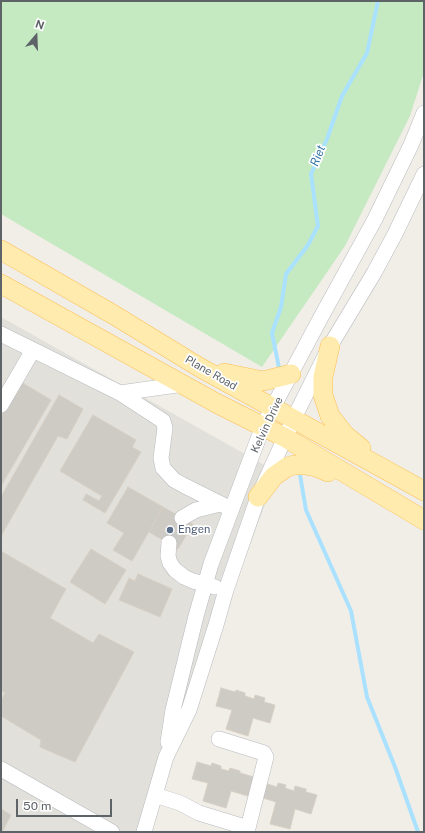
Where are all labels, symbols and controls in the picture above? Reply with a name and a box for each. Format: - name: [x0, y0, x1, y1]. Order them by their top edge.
- north arrow: [16, 16, 56, 56]
- text: N: [34, 18, 46, 32]
- water label: Riet: [307, 143, 329, 169]
- street label: Plane Road: [183, 353, 239, 393]
- street label: Kelvin Drive: [248, 395, 286, 455]
- place label: Engen: [178, 523, 210, 537]
- marker: Engen: [165, 525, 175, 535]
- scale bar: [18, 791, 114, 817]
- text: 50 m: [23, 799, 51, 813]

